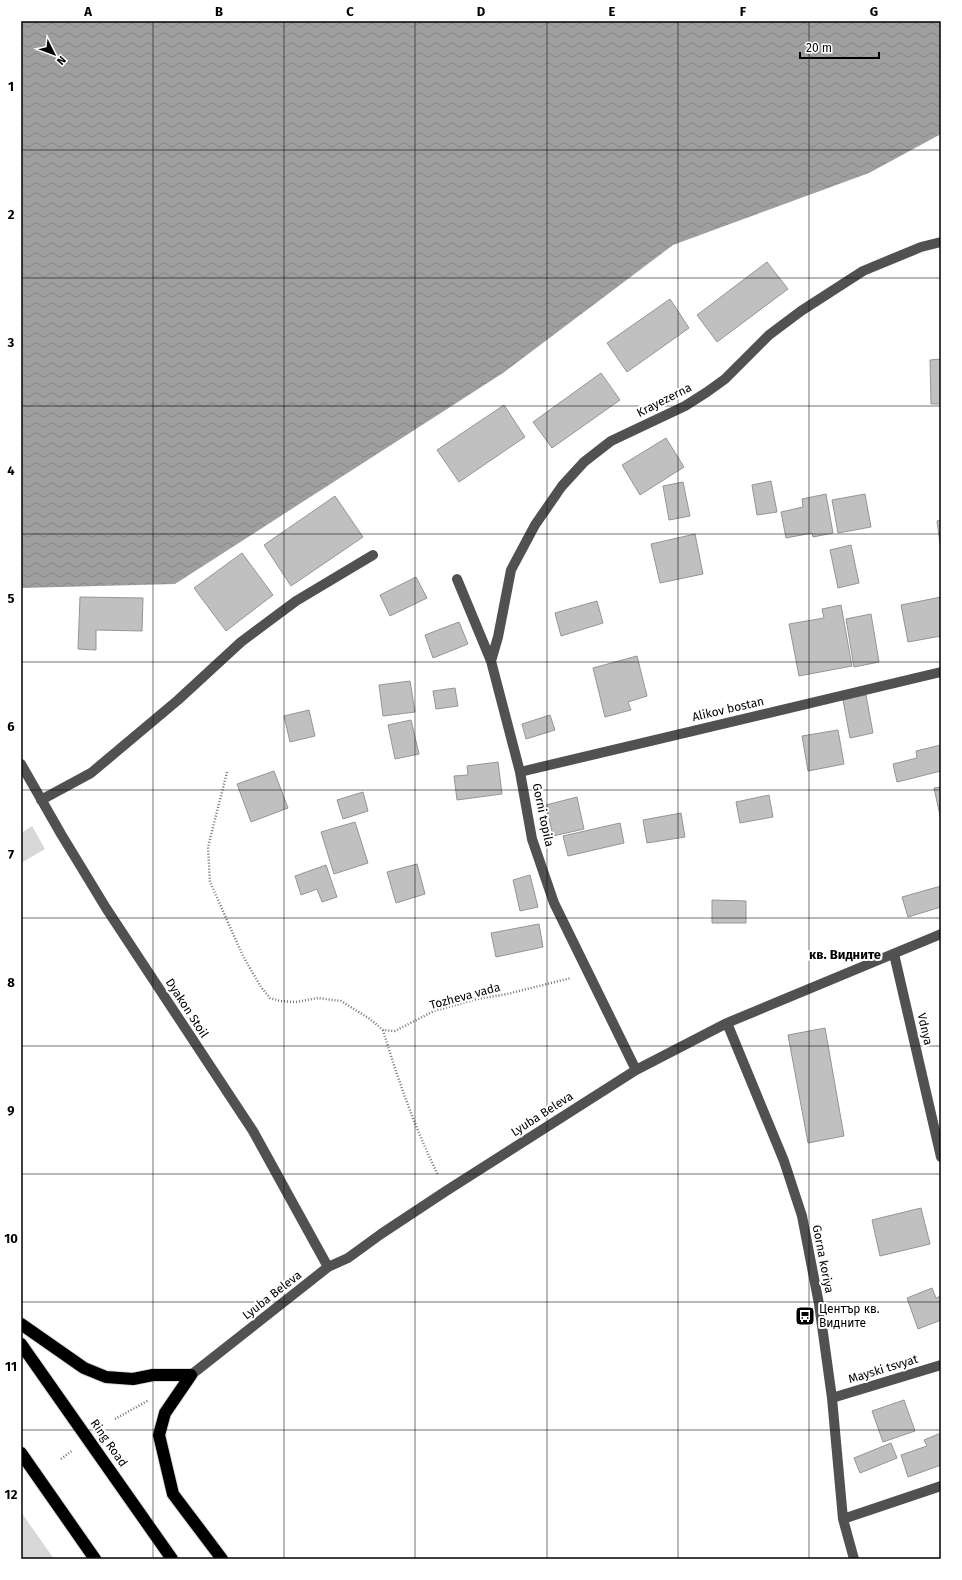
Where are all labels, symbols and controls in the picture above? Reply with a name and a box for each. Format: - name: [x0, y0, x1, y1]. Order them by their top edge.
- text: A: [83, 4, 92, 19]
- text: B: [215, 4, 223, 19]
- text: C: [346, 4, 354, 19]
- text: D: [477, 4, 486, 19]
- text: E: [609, 4, 616, 19]
- text: F: [740, 4, 747, 19]
- text: G: [870, 4, 878, 19]
- north arrow: [34, 34, 74, 74]
- scale bar: [800, 34, 879, 60]
- text: 20 m: [806, 41, 832, 55]
- text: N: [54, 53, 68, 67]
- text: 1: [8, 79, 14, 94]
- text: 2: [8, 207, 15, 222]
- text: 3: [7, 335, 15, 350]
- street label: Krayezerna: [634, 380, 694, 420]
- text: 4: [7, 463, 15, 478]
- text: 5: [8, 591, 15, 606]
- street label: Alikov bostan: [691, 694, 765, 724]
- text: 6: [7, 719, 15, 734]
- street label: Gorni topila: [529, 782, 557, 848]
- text: 7: [8, 847, 14, 862]
- district label: кв. Видните: [809, 947, 881, 962]
- text: 8: [7, 975, 15, 990]
- street label: Dyakon Stoil: [163, 976, 212, 1041]
- street label: Tozheva vada: [428, 980, 502, 1012]
- street label: Vdnya: [914, 1011, 936, 1047]
- street label: Lyuba Beleva: [509, 1089, 575, 1139]
- text: 9: [7, 1103, 15, 1118]
- street label: Gorna koriya: [810, 1224, 836, 1294]
- text: 10: [4, 1231, 18, 1246]
- street label: Lyuba Beleva: [240, 1268, 304, 1322]
- place label: Център кв. Видните: [819, 1302, 880, 1330]
- bus stop icon: Център кв. Видните: [794, 1305, 816, 1327]
- street label: Mayski tsvyat: [847, 1352, 920, 1386]
- text: 11: [5, 1359, 17, 1374]
- street label: Ring Road: [88, 1417, 130, 1469]
- text: 12: [5, 1487, 18, 1502]

